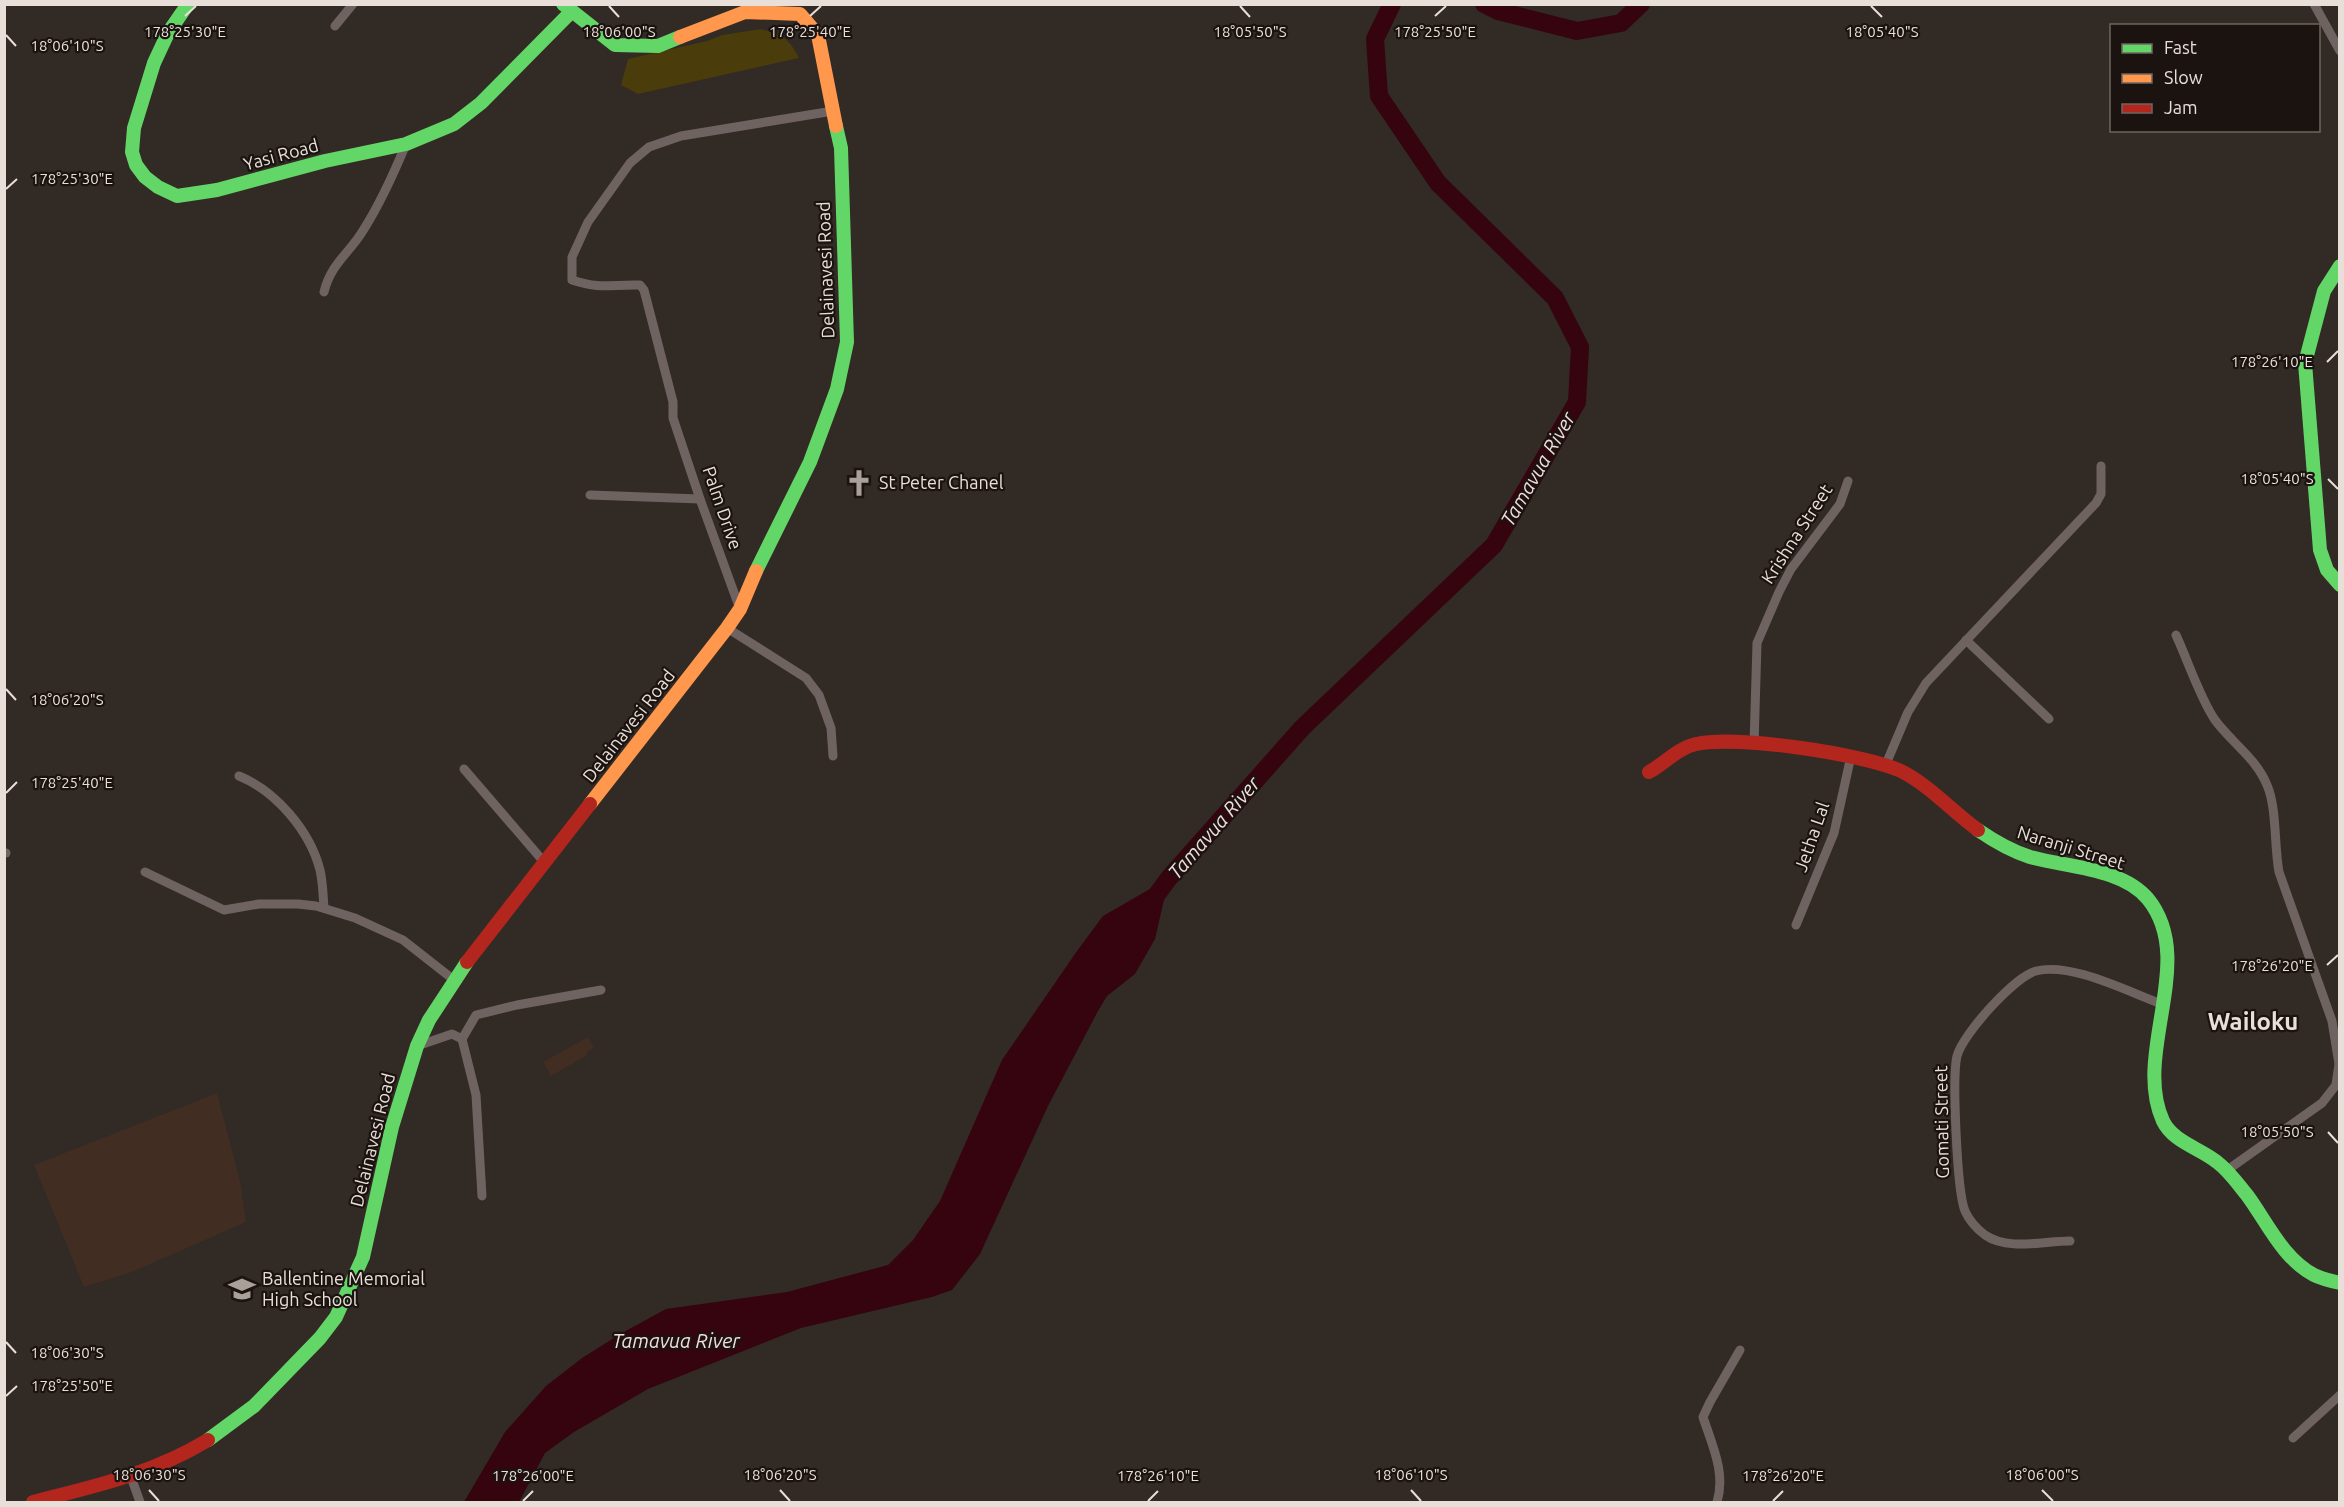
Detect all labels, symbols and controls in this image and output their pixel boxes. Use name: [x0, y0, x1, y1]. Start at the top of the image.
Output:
text: 178°25'30"E: [144, 23, 226, 40]
text: 18°06'00"S: [582, 23, 656, 40]
text: 178°25'40"E: [769, 23, 851, 40]
text: 18°05'50"S: [1213, 23, 1287, 40]
text: 178°25'50"E: [1394, 23, 1476, 40]
text: 18°05'40"S: [1845, 23, 1919, 40]
legend: [2110, 24, 2320, 132]
text: 18°06'10"S: [30, 37, 104, 54]
text: Fast: [2164, 37, 2197, 57]
text: Slow: [2164, 67, 2203, 87]
text: Jam: [2164, 97, 2198, 117]
street label: Yasi Road: [241, 134, 320, 174]
text: 178°25'30"E: [31, 170, 113, 187]
street label: Delainavesi Road: [813, 201, 837, 339]
text: 178°26'10"E: [2231, 353, 2313, 370]
water label: Tamavua River: [1496, 406, 1580, 530]
street label: Palm Drive: [699, 463, 747, 552]
church icon: St Peter Chanel: [844, 468, 874, 498]
text: 18°05'40"S: [2240, 470, 2314, 487]
place label: St Peter Chanel: [879, 472, 1004, 492]
street label: Krishna Street: [1757, 480, 1836, 587]
street label: Delainavesi Road: [578, 665, 678, 786]
text: 18°06'20"S: [30, 691, 104, 708]
water label: Tamavua River: [1163, 771, 1265, 883]
text: 178°25'40"E: [31, 774, 113, 791]
street label: Jetha Lal: [1790, 799, 1832, 874]
street label: Naranji Street: [2015, 821, 2128, 873]
text: 178°26'20"E: [2231, 957, 2313, 974]
district label: Wailoku: [2208, 1008, 2298, 1035]
street label: Gomati Street: [1930, 1065, 1952, 1179]
street label: Delainavesi Road: [346, 1071, 398, 1209]
text: 18°05'50"S: [2240, 1123, 2314, 1140]
place label: Ballentine Memorial High School: [262, 1268, 425, 1309]
school or university icon: Ballentine Memorial High School: [227, 1274, 257, 1304]
water label: Tamavua River: [612, 1329, 741, 1352]
text: 18°06'30"S: [30, 1344, 104, 1361]
text: 178°25'50"E: [31, 1377, 113, 1394]
text: 18°06'30"S: [112, 1466, 186, 1483]
text: 18°06'20"S: [743, 1466, 817, 1483]
text: 18°06'10"S: [1374, 1466, 1448, 1483]
text: 18°06'00"S: [2005, 1466, 2079, 1483]
text: 178°26'00"E: [492, 1467, 574, 1484]
text: 178°26'10"E: [1117, 1467, 1199, 1484]
text: 178°26'20"E: [1742, 1467, 1824, 1484]

